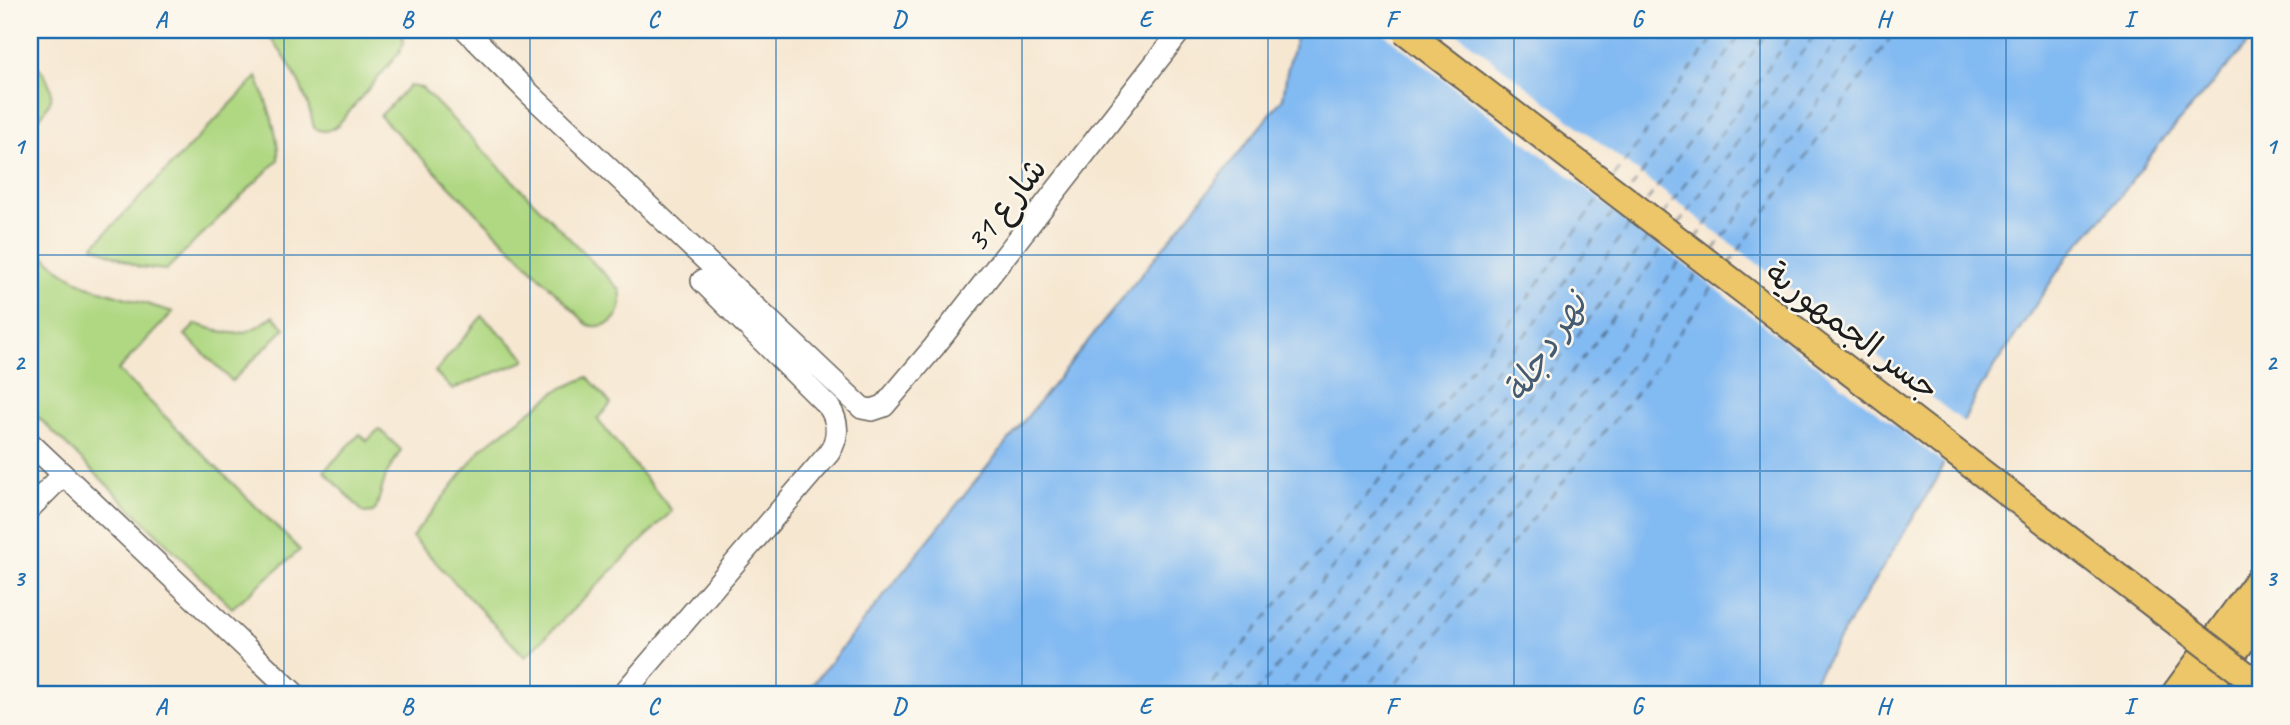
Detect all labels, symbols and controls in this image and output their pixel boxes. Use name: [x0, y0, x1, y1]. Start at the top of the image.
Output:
text: A: [155, 5, 169, 34]
text: B: [401, 5, 415, 34]
text: C: [648, 5, 662, 34]
text: D: [892, 5, 908, 34]
text: E: [1139, 5, 1155, 34]
text: F: [1386, 5, 1402, 34]
text: G: [1631, 5, 1646, 34]
text: H: [1876, 5, 1894, 34]
text: I: [2124, 5, 2139, 34]
text: 1: [14, 132, 27, 161]
text: 1: [2266, 132, 2279, 161]
street label: شارع 31: [956, 149, 1057, 262]
street label: جسر الجمهورية: [1757, 252, 1948, 410]
water label: نهر دجلة: [1493, 281, 1599, 411]
text: 2: [14, 348, 27, 377]
text: 2: [2266, 348, 2279, 377]
text: 3: [14, 564, 27, 593]
text: 3: [2266, 564, 2279, 593]
text: A: [155, 692, 169, 721]
text: B: [401, 692, 415, 721]
text: C: [648, 692, 662, 721]
text: D: [892, 692, 908, 721]
text: E: [1139, 692, 1155, 721]
text: F: [1386, 692, 1402, 721]
text: G: [1631, 692, 1646, 721]
text: H: [1876, 692, 1894, 721]
text: I: [2124, 692, 2139, 721]

